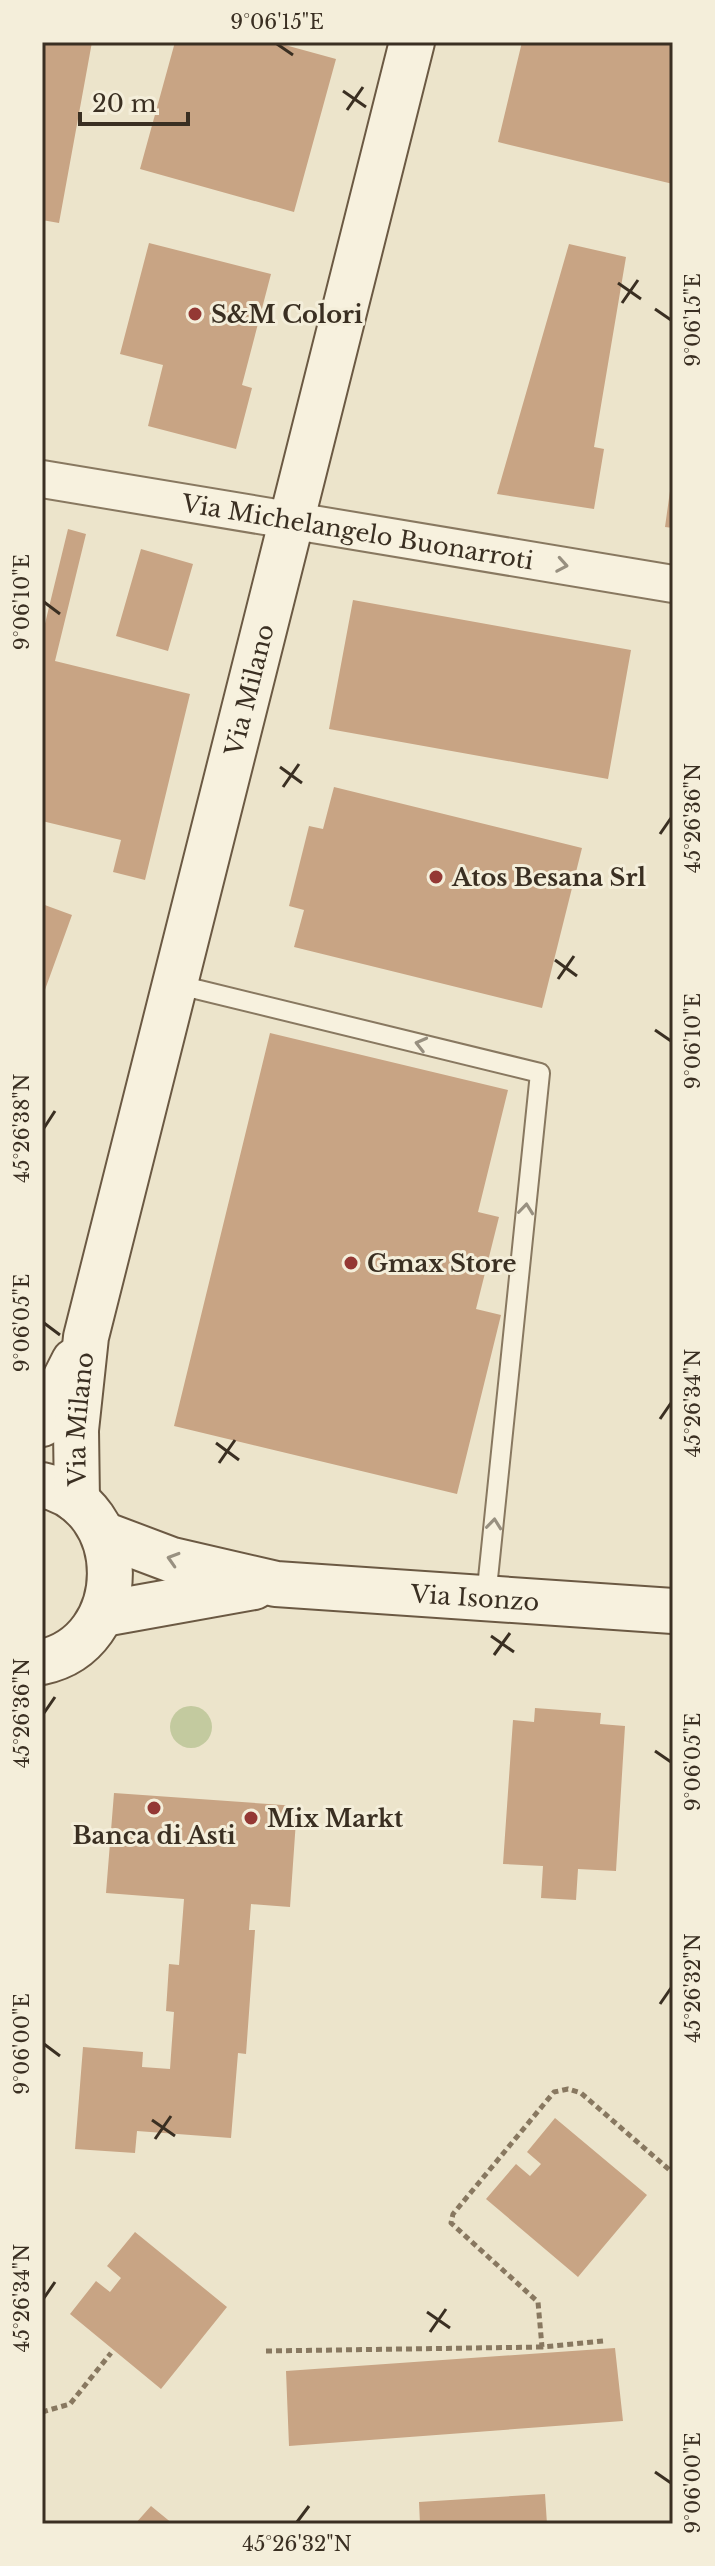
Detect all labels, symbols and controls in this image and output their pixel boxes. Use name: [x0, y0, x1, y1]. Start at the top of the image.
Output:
text: 9°06'15"E: [230, 10, 324, 34]
scale bar: [80, 76, 188, 126]
text: 20 m: [92, 89, 157, 118]
text: 9°06'15"E: [681, 273, 705, 367]
place label: S&M Colori: [211, 300, 363, 329]
marker: S&M Colori: [186, 305, 204, 323]
street label: Via Michelangelo Buonarroti: [179, 488, 536, 575]
text: 9°06'10"E: [10, 554, 34, 650]
one-way arrow: [555, 556, 568, 573]
street label: Via Milano: [218, 621, 279, 759]
text: 45°26'36"N: [681, 763, 705, 873]
place label: Atos Besana Srl: [451, 863, 646, 892]
marker: Atos Besana Srl: [427, 868, 445, 886]
text: 9°06'10"E: [681, 993, 705, 1089]
one-way arrow: [414, 1036, 428, 1053]
text: 45°26'38"N: [10, 1073, 34, 1183]
one-way arrow: [518, 1202, 535, 1215]
place label: Gmax Store: [367, 1249, 517, 1278]
marker: Gmax Store: [342, 1254, 360, 1272]
text: 9°06'05"E: [10, 1274, 34, 1372]
text: 45°26'34"N: [681, 1349, 705, 1457]
street label: Via Milano: [61, 1351, 99, 1487]
one-way arrow: [485, 1517, 502, 1530]
one-way arrow: [167, 1552, 181, 1568]
street label: Via Isonzo: [409, 1579, 540, 1616]
text: 45°26'36"N: [10, 1658, 34, 1768]
text: 9°06'05"E: [681, 1713, 705, 1811]
marker: Banca di Asti: [145, 1799, 163, 1817]
place label: Mix Markt: [267, 1804, 404, 1833]
marker: Mix Markt: [242, 1809, 260, 1827]
place label: Banca di Asti: [72, 1821, 236, 1850]
text: 45°26'32"N: [681, 1933, 705, 2043]
text: 9°06'00"E: [10, 1993, 34, 2095]
text: 45°26'34"N: [10, 2244, 34, 2352]
text: 9°06'00"E: [681, 2432, 705, 2534]
text: 45°26'32"N: [242, 2532, 352, 2556]

